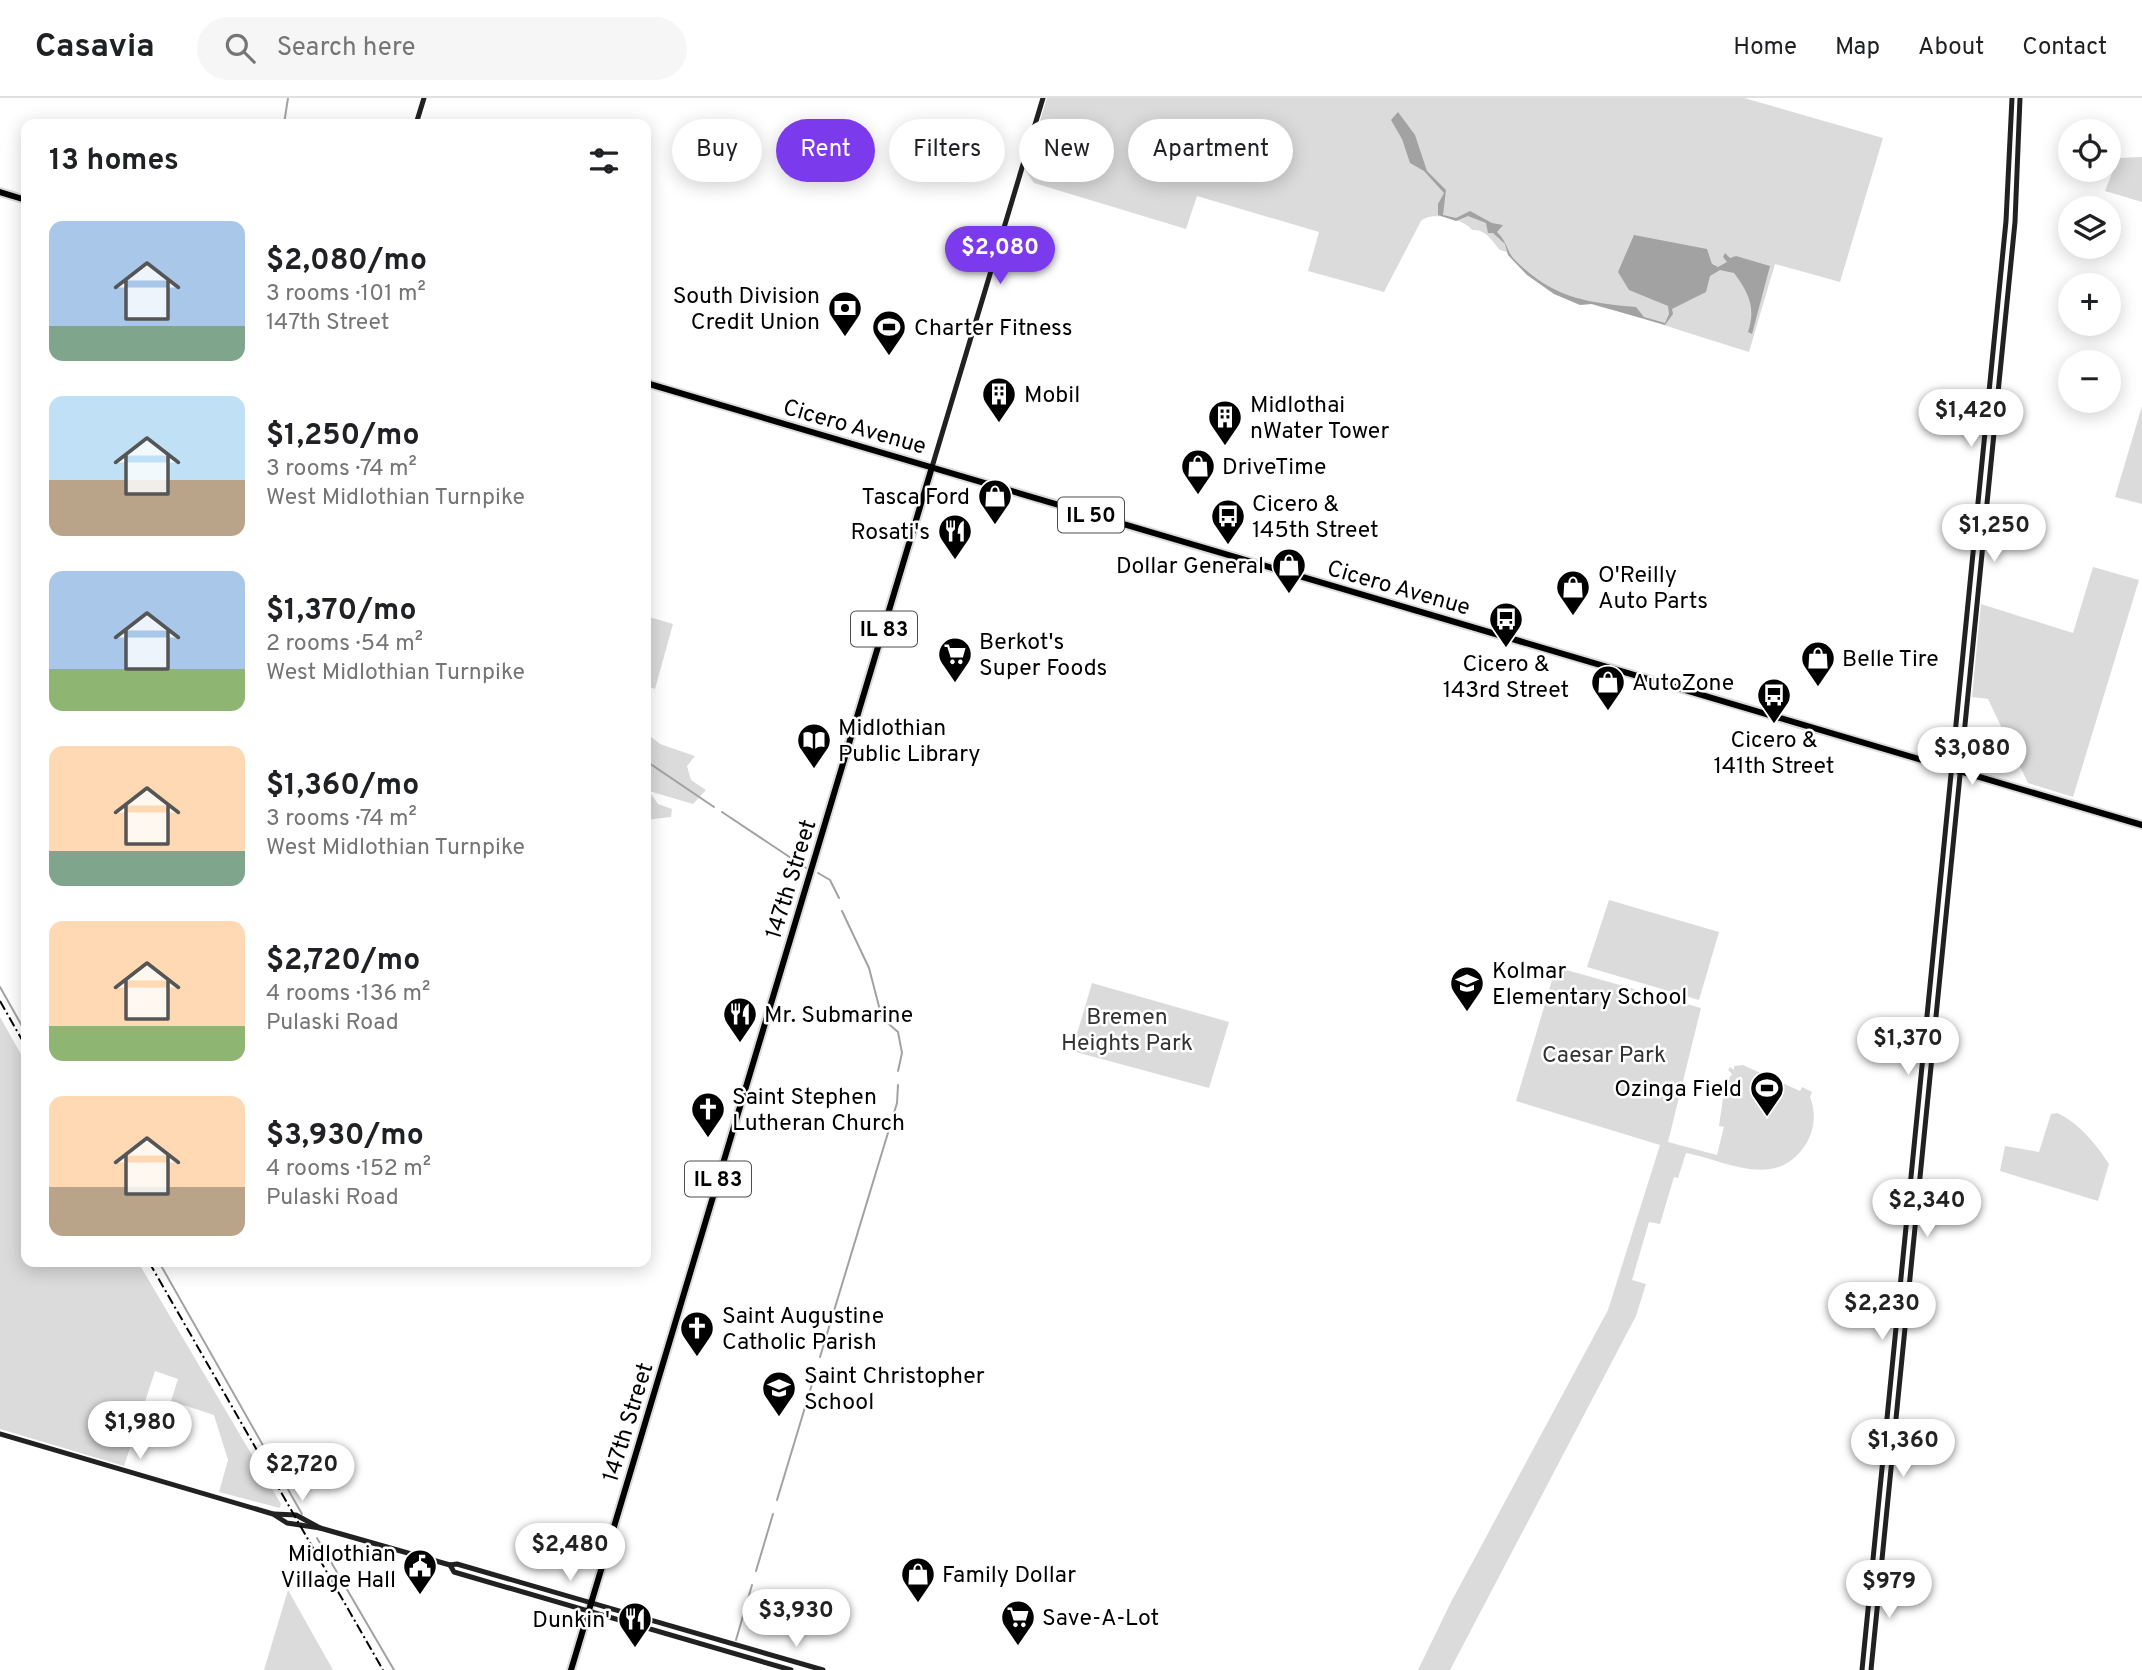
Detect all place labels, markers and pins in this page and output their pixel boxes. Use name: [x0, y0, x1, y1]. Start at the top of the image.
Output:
pin: $2,080: [943, 226, 1057, 286]
place label: South Division Credit Union: [673, 283, 820, 338]
bank icon: South Division Credit Union: [826, 289, 864, 338]
sports icon: Charter Fitness: [870, 308, 908, 357]
place label: Charter Fitness: [914, 315, 1073, 344]
building icon: Mobil: [980, 375, 1018, 424]
place label: Mobil: [1024, 382, 1080, 411]
pin: $1,420: [1914, 390, 2028, 449]
place label: Midlothai nWater Tower: [1250, 392, 1389, 447]
building icon: Midlothai nWater Tower: [1206, 398, 1244, 447]
shop icon: DriveTime: [1179, 447, 1217, 496]
place label: DriveTime: [1222, 454, 1326, 483]
shop icon: Tasca Ford: [976, 477, 1014, 526]
place label: Tasca Ford: [862, 484, 970, 513]
place label: Cicero & 145th Street: [1252, 491, 1379, 546]
bus stop icon: Cicero & 145th Street: [1209, 497, 1247, 546]
pin: $1,250: [1937, 504, 2051, 564]
restaurant icon: Rosati's: [936, 512, 974, 561]
place label: Rosati's: [851, 519, 930, 548]
shop icon: Dollar General: [1270, 546, 1308, 595]
place label: Dollar General: [1116, 553, 1264, 582]
place label: O'Reilly Auto Parts: [1598, 562, 1708, 617]
shop icon: O'Reilly Auto Parts: [1554, 568, 1592, 617]
bus stop icon: Cicero & 143rd Street: [1487, 600, 1525, 649]
place label: Berkot's Super Foods: [979, 629, 1107, 684]
supermarket icon: Berkot's Super Foods: [936, 635, 974, 684]
shop icon: Belle Tire: [1799, 639, 1837, 688]
place label: Belle Tire: [1842, 646, 1939, 675]
place label: Cicero & 143rd Street: [1443, 651, 1569, 706]
shop icon: AutoZone: [1589, 663, 1627, 712]
place label: AutoZone: [1632, 670, 1734, 699]
bus stop icon: Cicero & 141th Street: [1755, 676, 1793, 725]
place label: Midlothian Public Library: [838, 715, 981, 770]
library icon: Midlothian Public Library: [795, 721, 833, 770]
place label: Cicero & 141th Street: [1714, 727, 1834, 782]
pin: $3,080: [1915, 728, 2029, 787]
place label: Kolmar Elementary School: [1492, 958, 1687, 1013]
school or university icon: Kolmar Elementary School: [1448, 964, 1486, 1013]
restaurant icon: Mr. Submarine: [721, 995, 759, 1044]
place label: Mr. Submarine: [764, 1002, 913, 1031]
pin: $1,370: [1851, 1018, 1965, 1077]
sports icon: Ozinga Field: [1748, 1069, 1786, 1118]
place label: Ozinga Field: [1614, 1076, 1742, 1105]
place label: Saint Stephen Lutheran Church: [732, 1084, 905, 1139]
church icon: Saint Stephen Lutheran Church: [689, 1090, 727, 1139]
pin: $2,340: [1870, 1180, 1984, 1239]
pin: $2,230: [1825, 1282, 1939, 1342]
place label: Saint Augustine Catholic Parish: [722, 1303, 884, 1358]
church icon: Saint Augustine Catholic Parish: [678, 1309, 716, 1358]
place label: Saint Christopher School: [804, 1363, 985, 1418]
school or university icon: Saint Christopher School: [760, 1369, 798, 1418]
pin: $1,980: [83, 1402, 197, 1461]
pin: $1,360: [1846, 1420, 1960, 1479]
pin: $2,720: [245, 1444, 359, 1503]
pin: $2,480: [513, 1524, 627, 1583]
place label: Midlothian Village Hall: [280, 1541, 396, 1596]
public building icon: Midlothian Village Hall: [401, 1547, 439, 1596]
shop icon: Family Dollar: [899, 1555, 937, 1604]
pin: $979: [1848, 1560, 1930, 1620]
place label: Family Dollar: [942, 1562, 1076, 1591]
pin: $3,930: [739, 1590, 853, 1649]
supermarket icon: Save-A-Lot: [999, 1598, 1037, 1647]
restaurant icon: Dunkin': [616, 1600, 654, 1649]
place label: Save-A-Lot: [1042, 1605, 1159, 1634]
place label: Dunkin': [532, 1607, 610, 1636]

